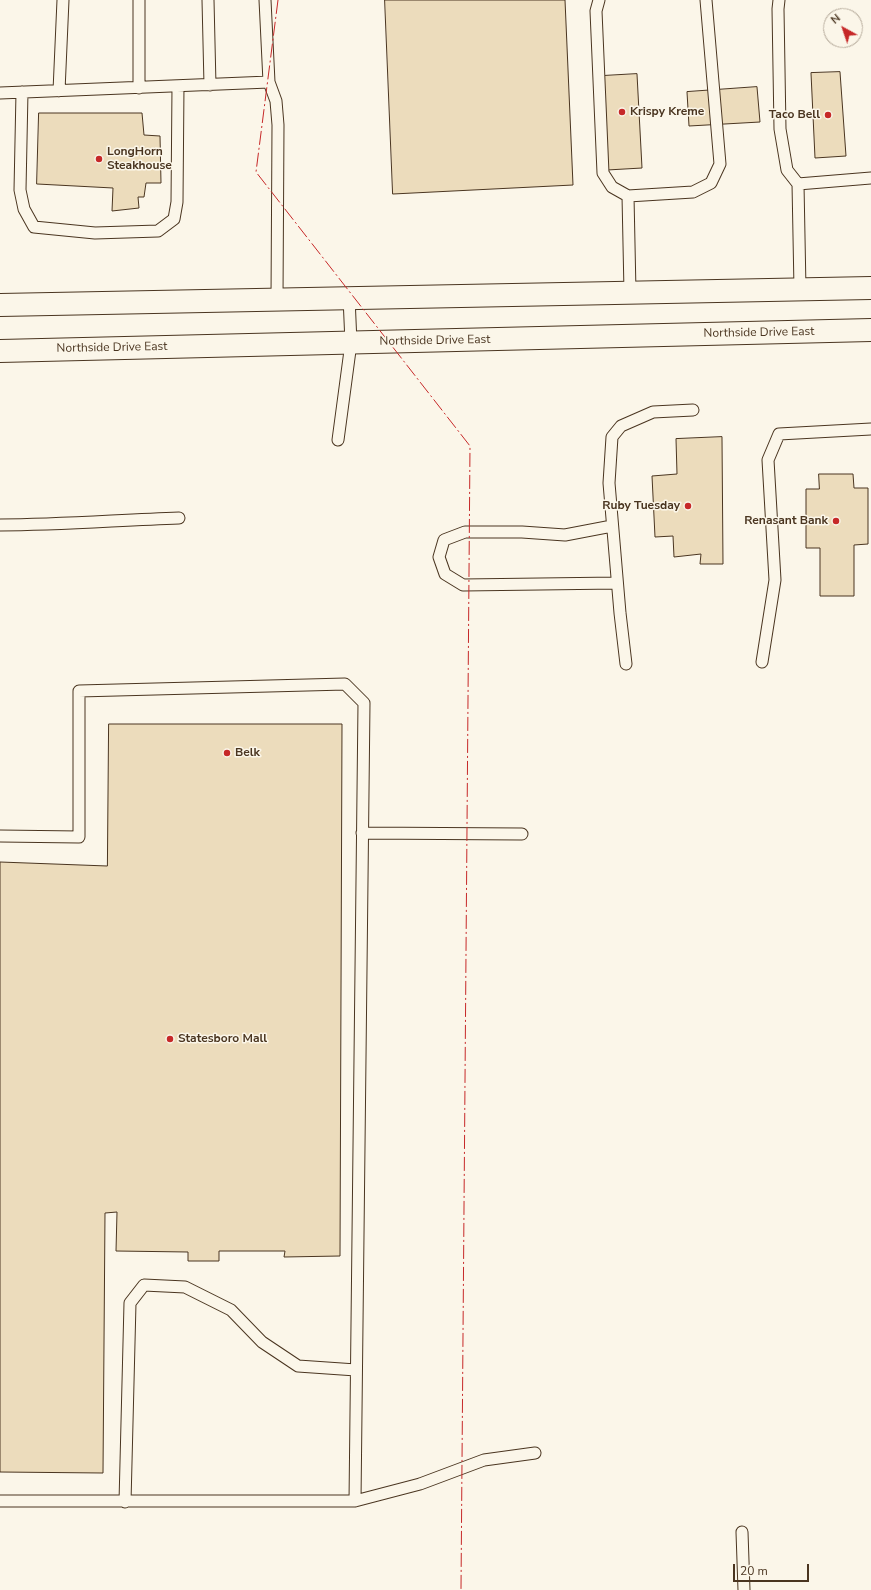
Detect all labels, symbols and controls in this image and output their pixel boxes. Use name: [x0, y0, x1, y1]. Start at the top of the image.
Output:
north arrow: [823, 8, 863, 48]
text: N: [828, 11, 844, 28]
place label: Krispy Kreme: [630, 105, 704, 119]
marker: Krispy Kreme: [617, 107, 627, 117]
place label: Taco Bell: [769, 108, 820, 122]
marker: Taco Bell: [823, 110, 833, 120]
place label: LongHorn Steakhouse: [107, 145, 172, 173]
marker: LongHorn Steakhouse: [94, 154, 104, 164]
street label: Northside Drive East: [703, 325, 815, 341]
street label: Northside Drive East: [379, 333, 491, 349]
street label: Northside Drive East: [56, 340, 168, 356]
place label: Ruby Tuesday: [602, 499, 680, 513]
marker: Ruby Tuesday: [683, 501, 693, 511]
place label: Renasant Bank: [744, 514, 828, 528]
marker: Renasant Bank: [831, 516, 841, 526]
place label: Belk: [235, 746, 260, 760]
marker: Belk: [222, 748, 232, 758]
place label: Statesboro Mall: [178, 1032, 267, 1046]
marker: Statesboro Mall: [165, 1034, 175, 1044]
scale bar: [735, 1556, 811, 1582]
text: 20 m: [740, 1563, 768, 1579]

